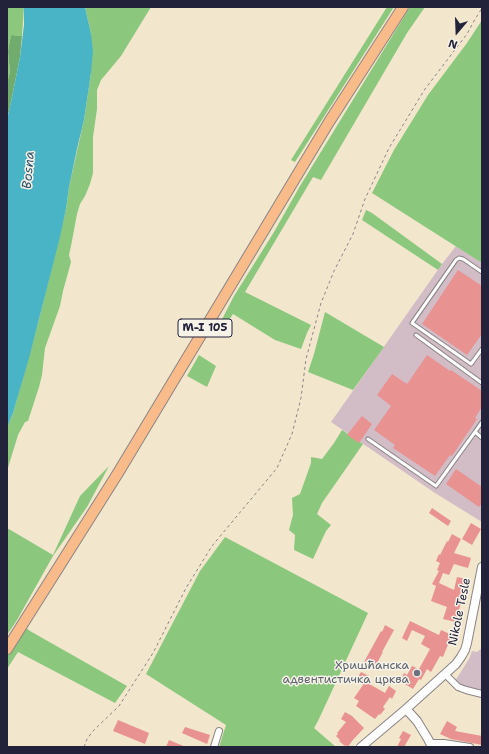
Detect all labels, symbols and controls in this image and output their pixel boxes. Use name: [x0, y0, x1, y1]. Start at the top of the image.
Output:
north arrow: [437, 12, 477, 52]
text: N: [446, 35, 459, 52]
water label: Bosna: [20, 150, 38, 190]
road number: M-I 105: [178, 319, 232, 337]
street label: Nikole Tesle: [446, 577, 474, 647]
place label: Хришћанска адвентистичка црква: [282, 659, 409, 687]
marker: Хришћанска адвентистичка црква: [412, 668, 422, 678]

